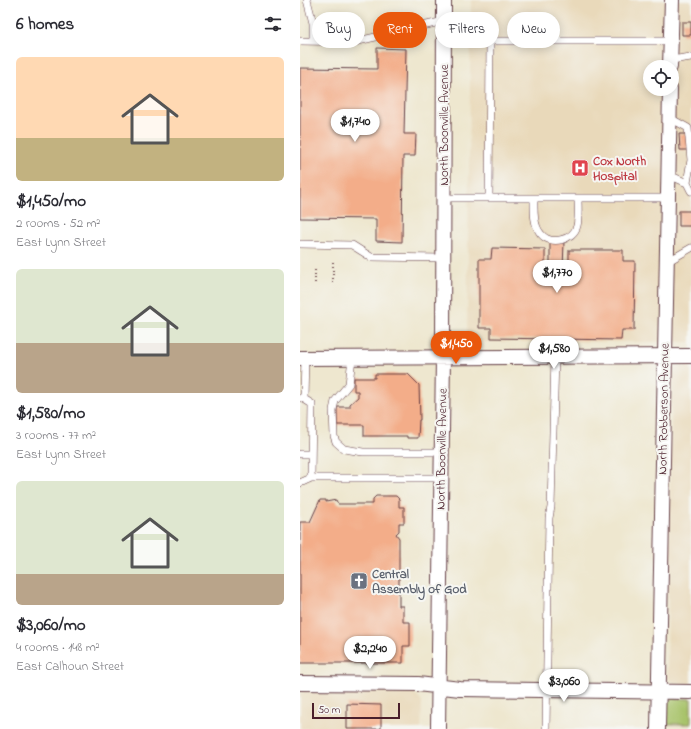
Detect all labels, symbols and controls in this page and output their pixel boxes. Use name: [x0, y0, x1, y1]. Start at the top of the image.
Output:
text: 6 homes: [16, 12, 74, 37]
chip: Buy: [312, 12, 365, 48]
chip: Rent: [373, 12, 427, 48]
chip: Filters: [435, 12, 499, 48]
chip: New: [507, 12, 560, 48]
icon: filters: [262, 13, 284, 35]
map controls: [643, 60, 679, 96]
button: locate: [643, 60, 679, 96]
street label: North Boonville Avenue: [435, 64, 454, 186]
icon: home: [114, 83, 186, 155]
pin: $1,740: [322, 109, 388, 143]
text: $1,740: [340, 112, 370, 131]
place label: Cox North Hospital: [593, 152, 646, 186]
hospital icon: Cox North Hospital: [570, 158, 590, 178]
text: $1,450/mo: [16, 189, 86, 214]
text: 2 rooms · 52 m²: [16, 214, 100, 233]
text: East Lynn Street: [16, 233, 106, 252]
pin: $1,770: [524, 260, 590, 294]
text: $1,770: [542, 263, 572, 282]
icon: home: [114, 295, 186, 367]
pin: $1,450: [423, 331, 489, 365]
text: $1,450: [440, 334, 472, 353]
pin: $1,580: [521, 336, 587, 370]
text: $1,580: [538, 339, 570, 358]
street label: North Robberson Avenue: [653, 343, 675, 475]
street label: North Boonville Avenue: [431, 388, 453, 510]
text: $1,580/mo: [16, 401, 85, 426]
text: 3 rooms · 77 m²: [16, 426, 96, 445]
text: East Lynn Street: [16, 445, 106, 464]
icon: home: [114, 507, 186, 579]
place label: Central Assembly of God: [372, 565, 467, 601]
church icon: Central Assembly of God: [349, 571, 369, 591]
text: $3,060/mo: [16, 613, 86, 638]
pin: $2,240: [337, 636, 403, 670]
text: 4 rooms · 148 m²: [16, 638, 100, 657]
text: $2,240: [353, 639, 387, 658]
text: East Calhoun Street: [16, 657, 124, 676]
pin: $3,060: [531, 669, 597, 703]
text: $3,060: [548, 672, 580, 691]
scale bar: [312, 701, 400, 720]
text: 50 m: [318, 702, 340, 718]

